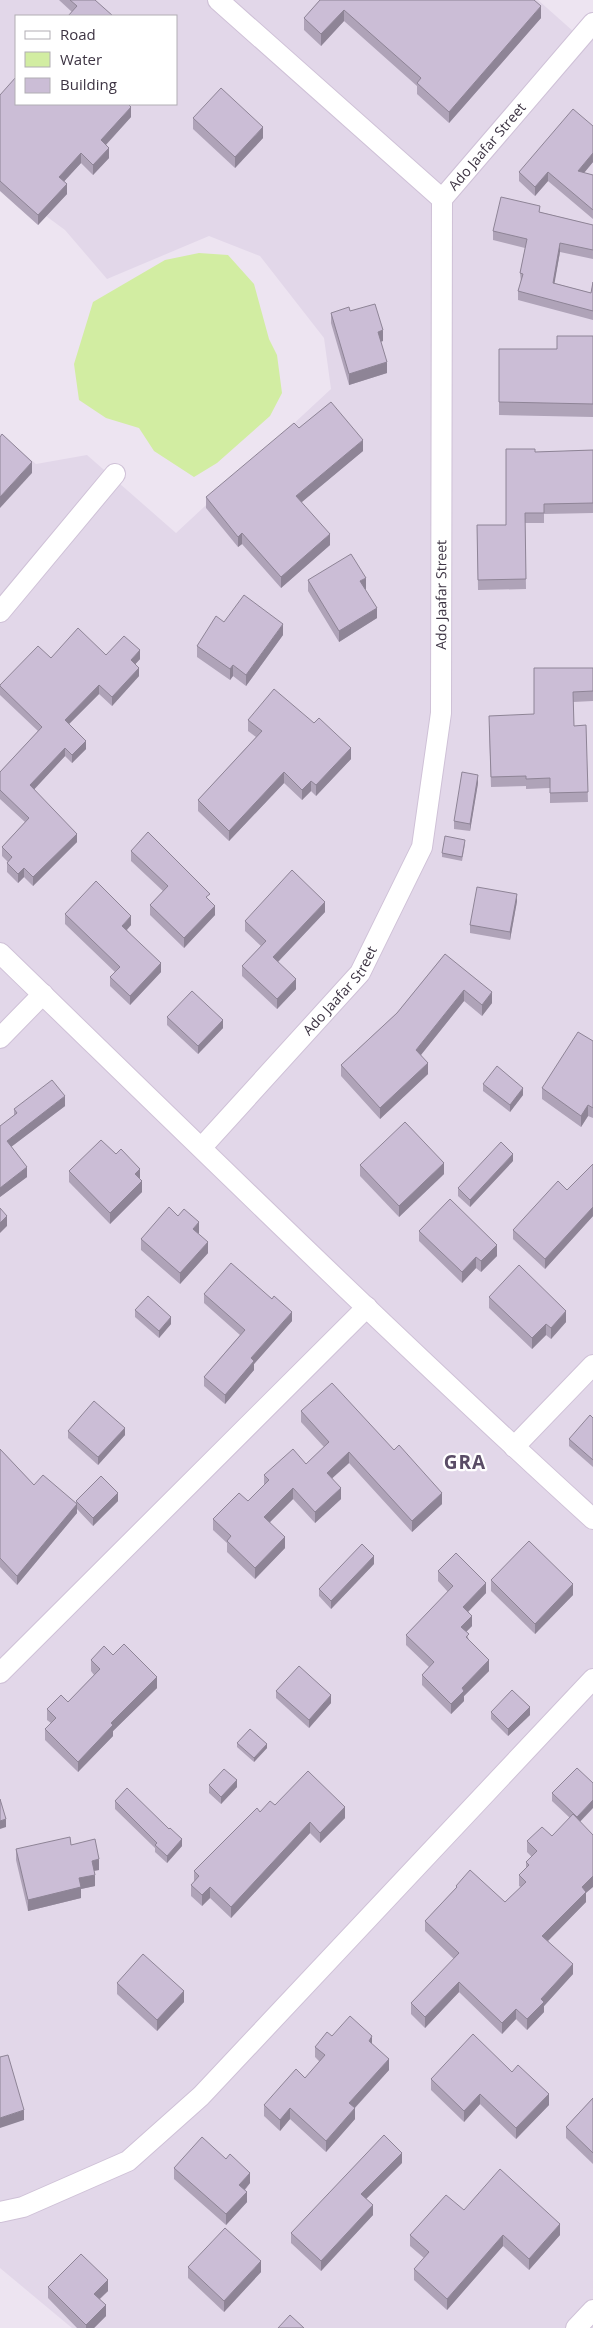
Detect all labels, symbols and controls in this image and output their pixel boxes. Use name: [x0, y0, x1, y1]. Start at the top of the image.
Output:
legend: [15, 15, 178, 105]
text: Road: [60, 24, 96, 44]
text: Water: [60, 49, 102, 69]
text: Building: [60, 74, 117, 94]
street label: Ado Jaafar Street: [444, 98, 530, 194]
street label: Ado Jaafar Street: [431, 540, 450, 650]
street label: Ado Jaafar Street: [298, 943, 381, 1039]
district label: GRA: [444, 1449, 486, 1475]

